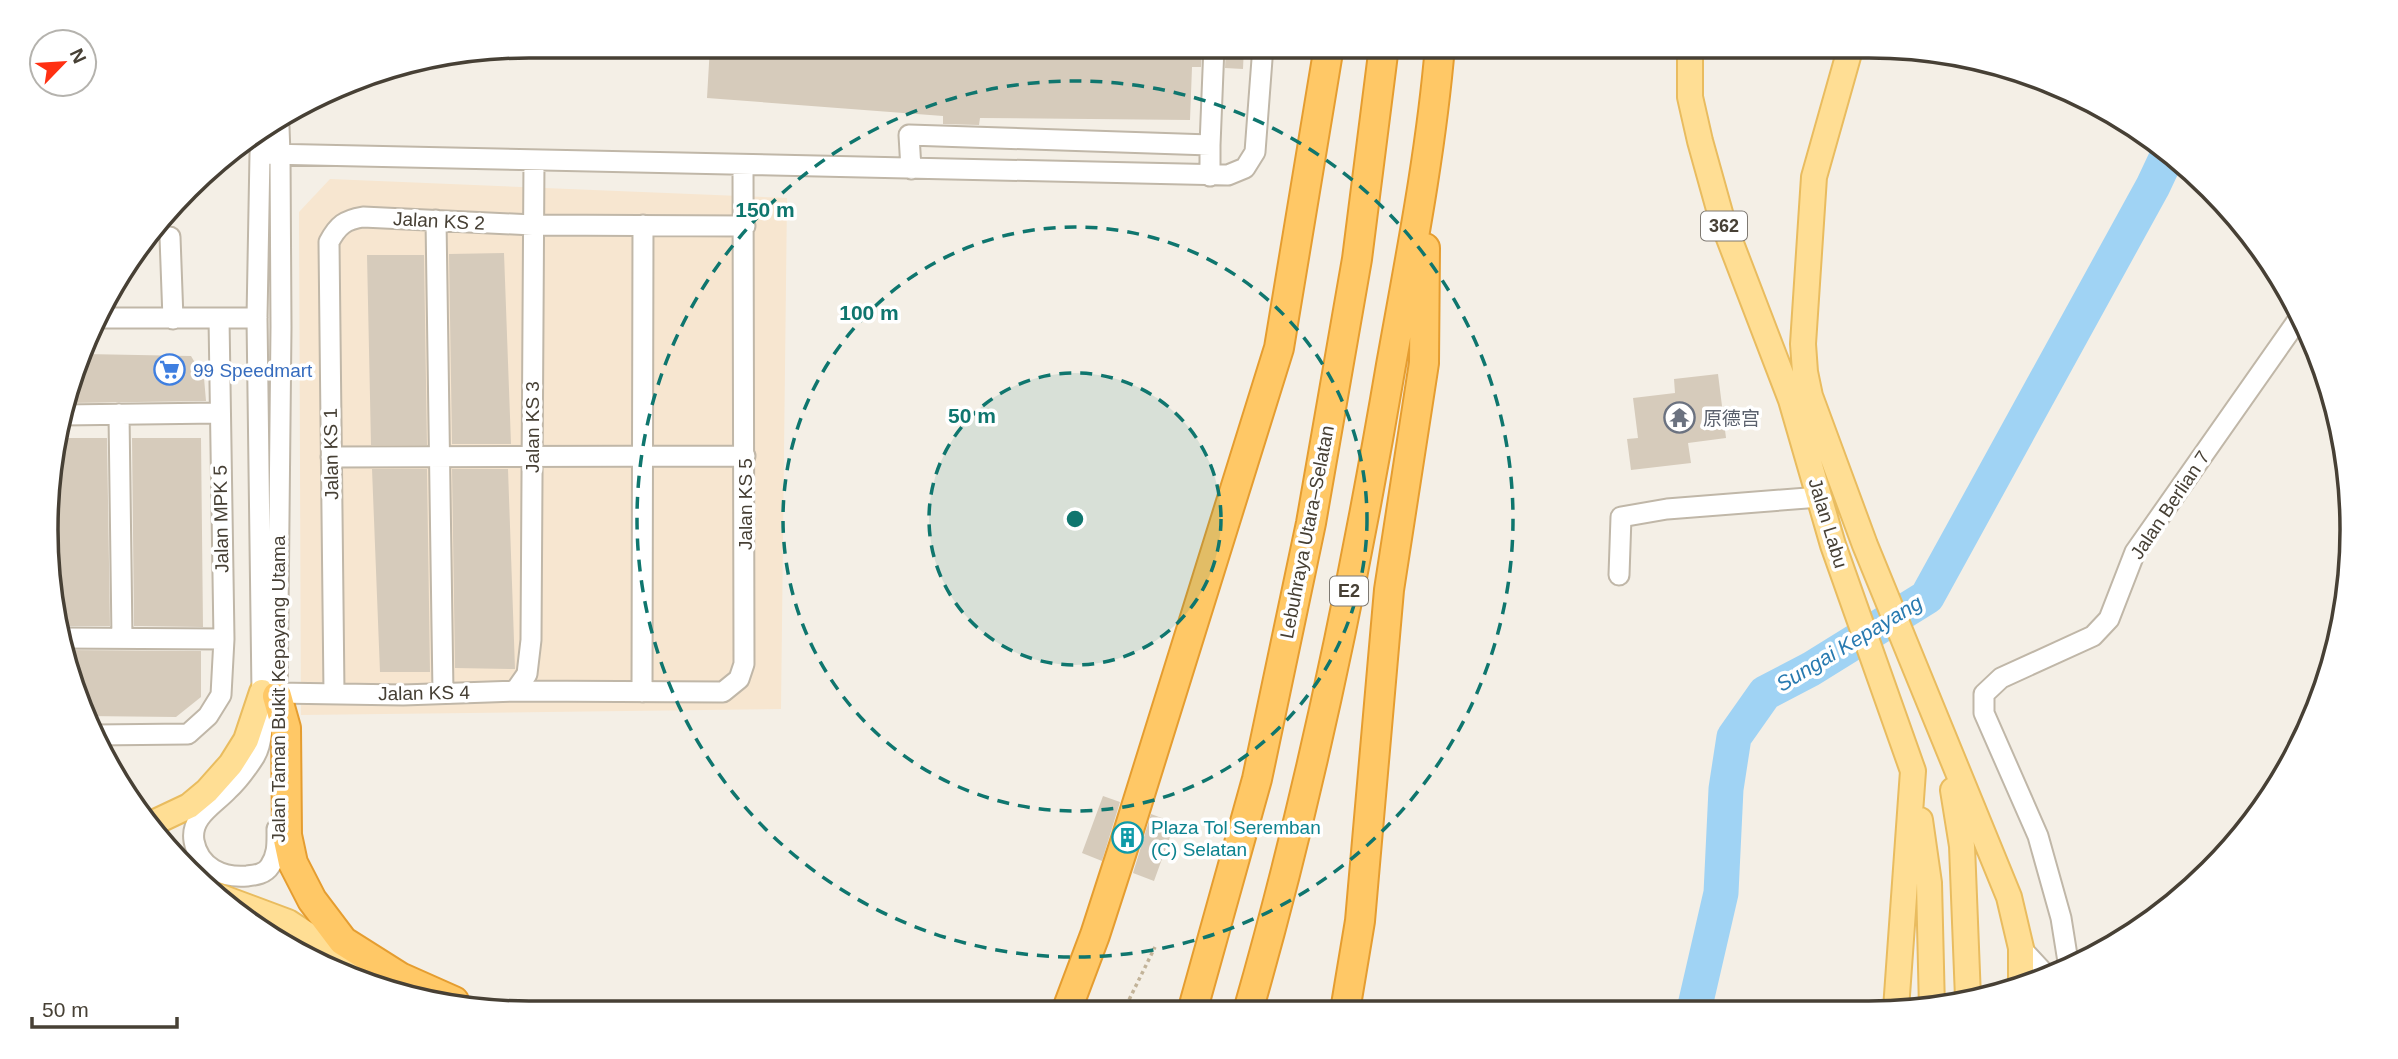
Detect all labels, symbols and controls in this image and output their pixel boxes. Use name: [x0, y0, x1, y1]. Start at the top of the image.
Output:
north arrow: [28, 28, 98, 98]
text: N: [66, 45, 90, 67]
text: 150 m: [735, 198, 795, 221]
street label: Jalan KS 2: [393, 208, 485, 234]
road number: 362: [1701, 211, 1747, 240]
text: 100 m: [839, 301, 899, 324]
supermarket icon: 99 Speedmart: [153, 353, 187, 387]
place label: 99 Speedmart: [193, 360, 313, 381]
street label: Jalan KS 3: [522, 381, 543, 473]
temple icon: 原德宫: [1663, 401, 1697, 435]
text: 50 m: [948, 404, 996, 427]
street label: Jalan KS 1: [320, 408, 342, 500]
place label: 原德宫: [1703, 408, 1760, 429]
street label: Lebuhraya Utara–Selatan: [1276, 424, 1338, 640]
street label: Jalan Berlian 7: [2126, 447, 2214, 563]
street label: Jalan KS 5: [735, 458, 756, 550]
street label: Jalan MPK 5: [210, 465, 232, 573]
street label: Jalan Labu: [1804, 475, 1852, 571]
centre of rings: [1063, 507, 1087, 531]
street label: Jalan Taman Bukit Kepayang Utama: [268, 535, 289, 843]
road number: E2: [1330, 576, 1368, 606]
water label: Sungai Kepayang: [1772, 590, 1926, 696]
street label: Jalan KS 4: [378, 682, 471, 704]
place label: Plaza Tol Seremban (C) Selatan: [1151, 817, 1321, 860]
building icon: Plaza Tol Seremban (C) Selatan: [1111, 821, 1145, 855]
scale bar: [32, 986, 177, 1030]
text: 50 m: [42, 998, 89, 1021]

